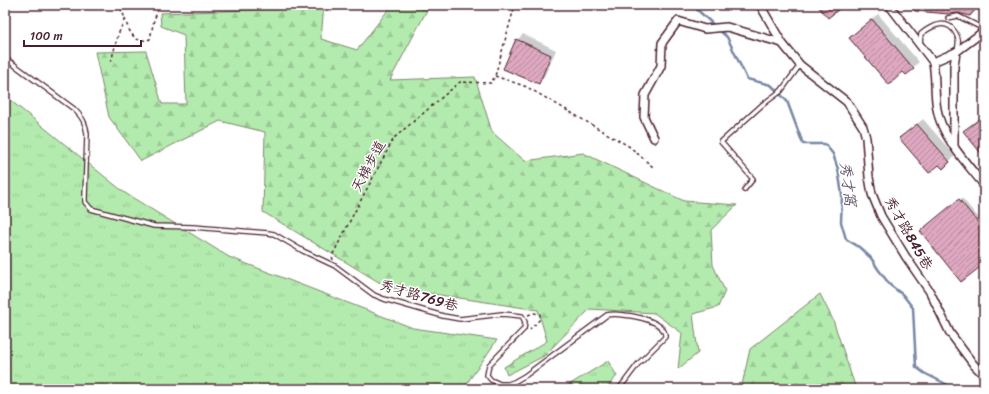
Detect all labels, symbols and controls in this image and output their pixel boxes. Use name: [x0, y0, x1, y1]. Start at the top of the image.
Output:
scale bar: [24, 22, 141, 48]
text: 100 m: [30, 25, 63, 47]
street label: 天梯步道: [344, 136, 393, 197]
water label: 秀才窩: [832, 160, 864, 210]
street label: 秀才路845巷: [877, 192, 940, 276]
street label: 秀才路769巷: [377, 272, 462, 319]

